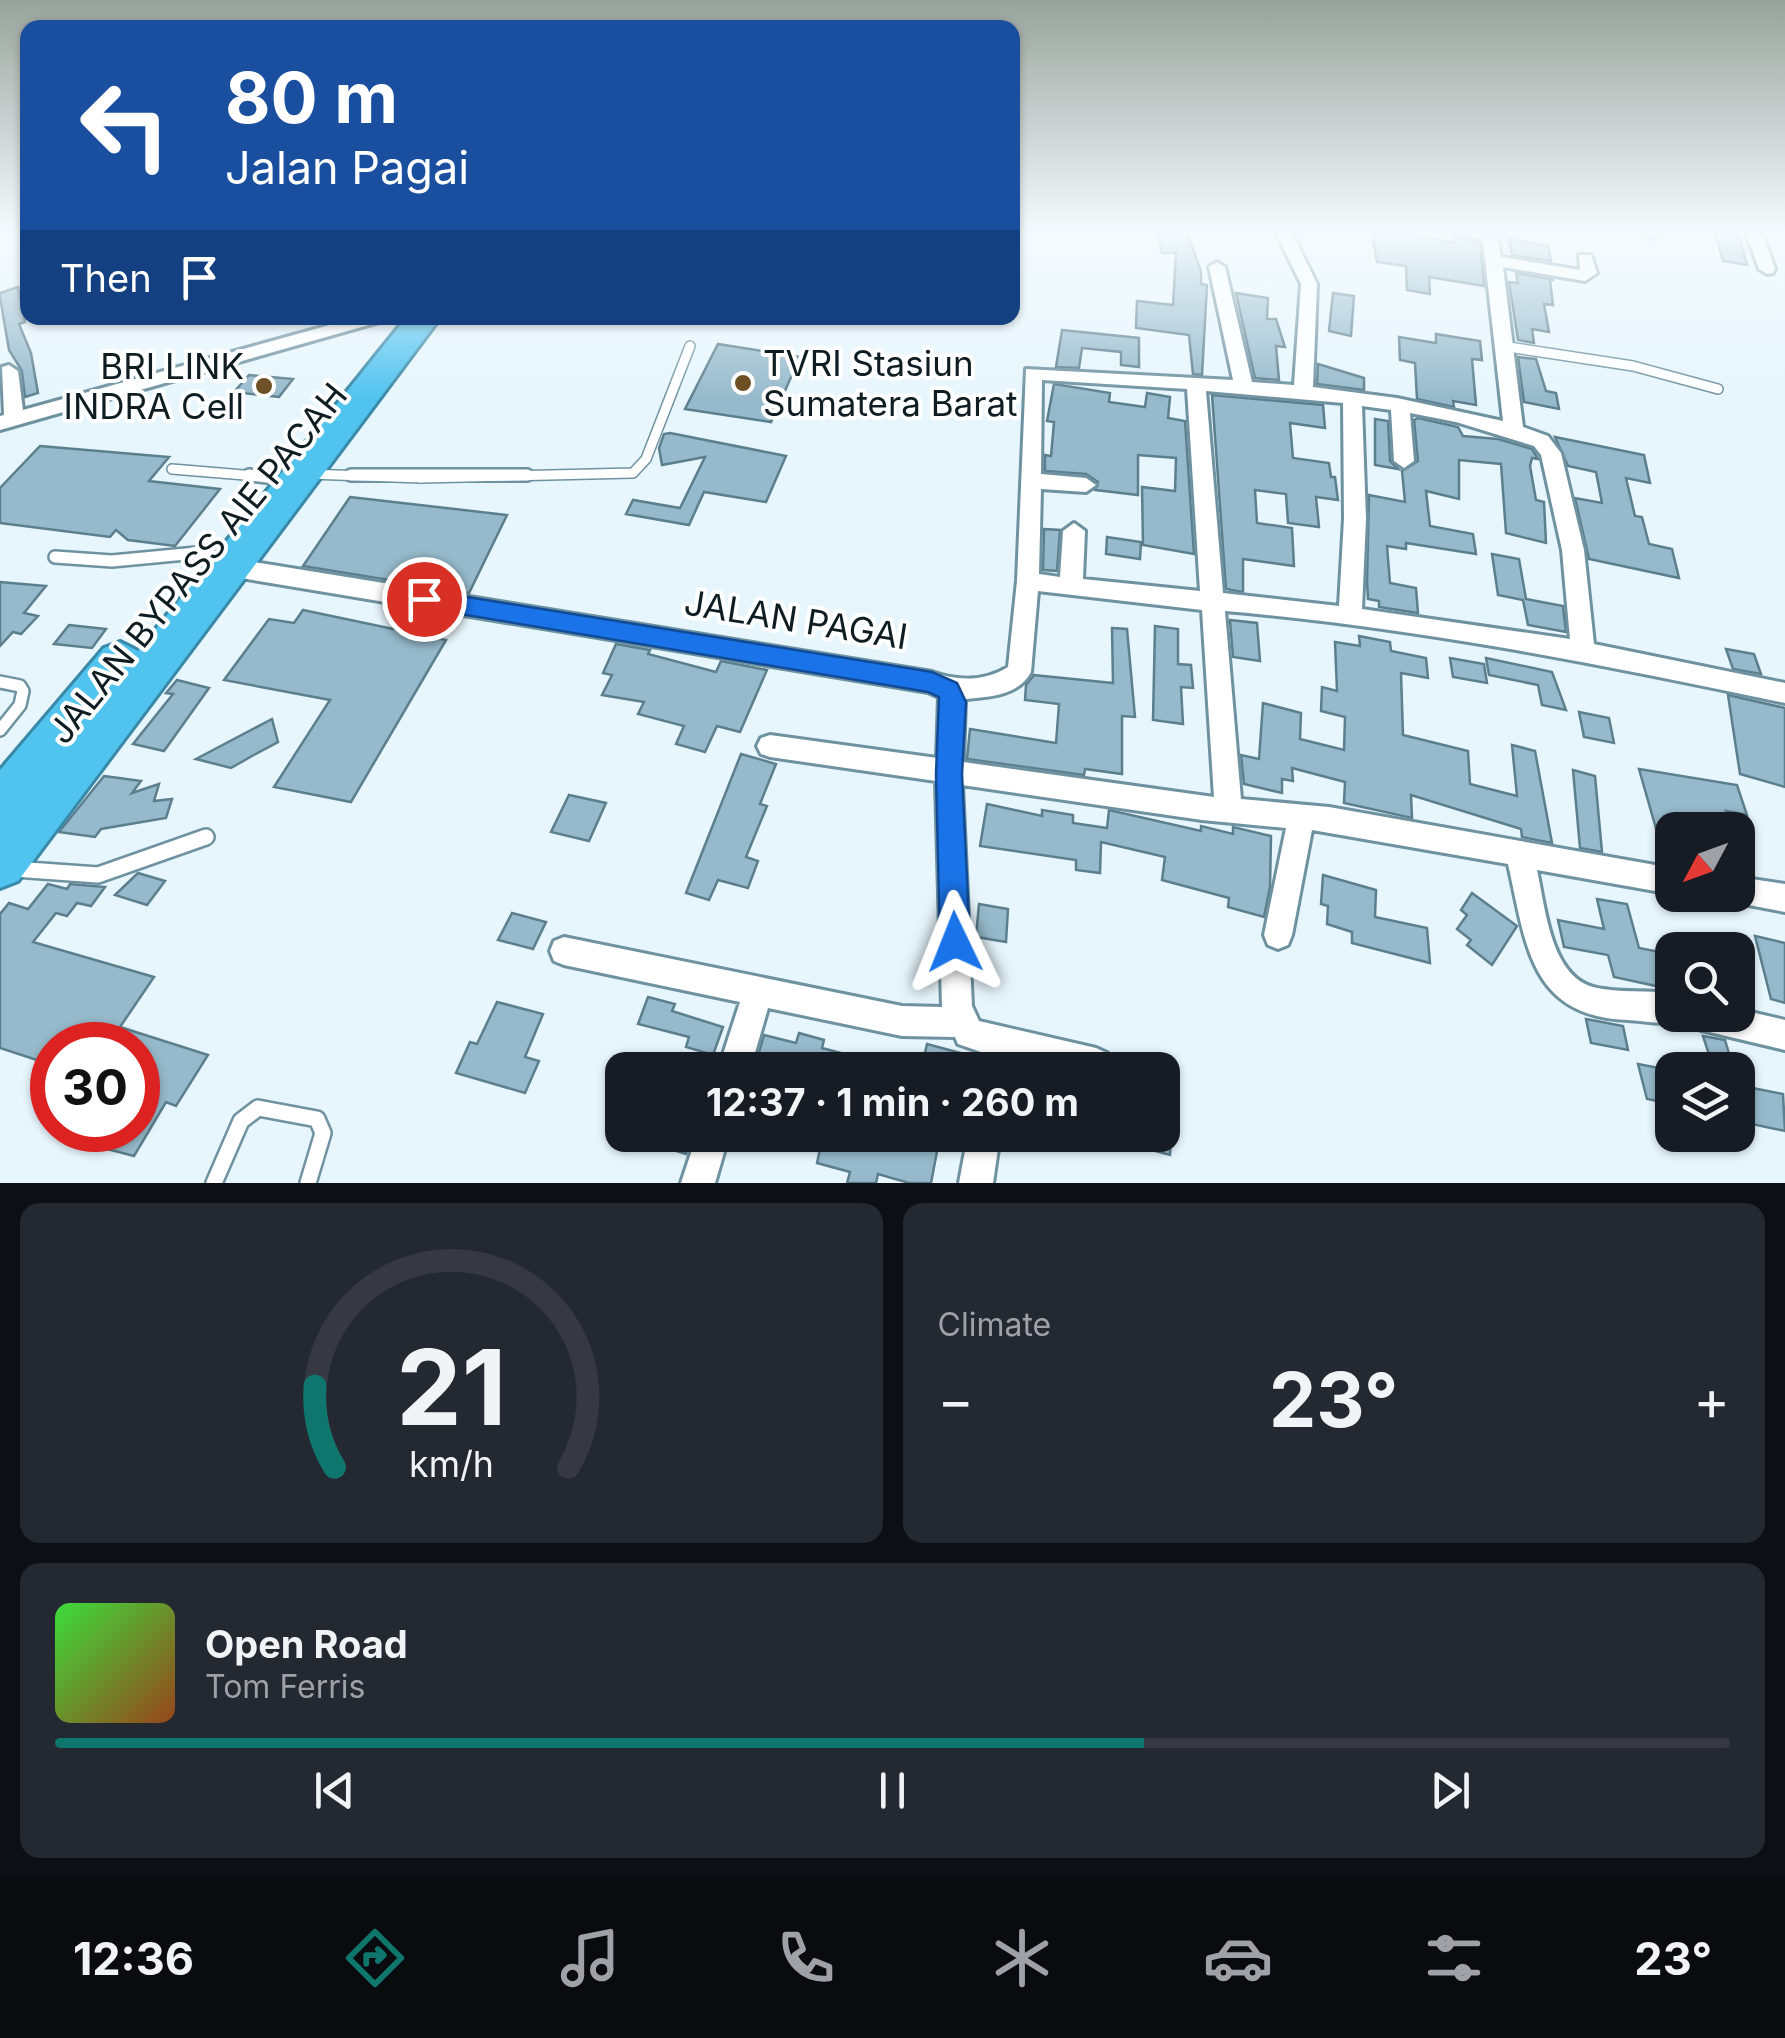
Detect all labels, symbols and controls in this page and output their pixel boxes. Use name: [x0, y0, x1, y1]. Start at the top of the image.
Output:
text: 80 m: [225, 55, 398, 140]
icon: left: [60, 60, 190, 190]
text: Jalan Pagai: [225, 140, 469, 195]
icon: arrive: [172, 250, 227, 305]
text: Then: [60, 255, 152, 301]
place label: TVRI Stasiun Sumatera Barat: [763, 342, 1018, 424]
place label: BRI LINK INDRA Cell: [64, 345, 244, 427]
marker: TVRI Stasiun Sumatera Barat: [732, 372, 754, 394]
street label: JALAN BYPASS AIE PACAH: [39, 374, 355, 752]
marker: BRI LINK INDRA Cell: [253, 375, 275, 397]
pin: [382, 557, 467, 642]
icon: arrive: [397, 572, 452, 627]
street label: JALAN PAGAI: [681, 581, 911, 657]
north arrow: [1655, 812, 1755, 912]
map controls: [1655, 812, 1755, 1152]
position arrow: [903, 890, 1007, 994]
button: search: [1655, 932, 1755, 1032]
speed limit sign: 30: [30, 1022, 160, 1152]
button: layers: [1655, 1052, 1755, 1152]
text: 12:37 · 1 min · 260 m: [706, 1079, 1079, 1125]
text: Climate: [938, 1305, 1051, 1344]
text: 21: [396, 1324, 506, 1450]
text: 23°: [1269, 1354, 1399, 1445]
text: −: [938, 1367, 974, 1433]
text: +: [1694, 1367, 1730, 1433]
text: km/h: [409, 1442, 494, 1486]
text: Open Road: [205, 1621, 408, 1667]
text: Tom Ferris: [205, 1667, 365, 1706]
icon: previous: [307, 1763, 362, 1818]
icon: pause: [865, 1763, 920, 1818]
icon: next: [1423, 1763, 1478, 1818]
icon: directions: [340, 1923, 410, 1993]
icon: music: [555, 1923, 625, 1993]
icon: phone: [771, 1923, 841, 1993]
icon: climate: [987, 1923, 1057, 1993]
icon: car: [1203, 1923, 1273, 1993]
icon: filters: [1419, 1923, 1489, 1993]
text: 12:36: [73, 1931, 194, 1986]
text: 23°: [1634, 1931, 1712, 1986]

